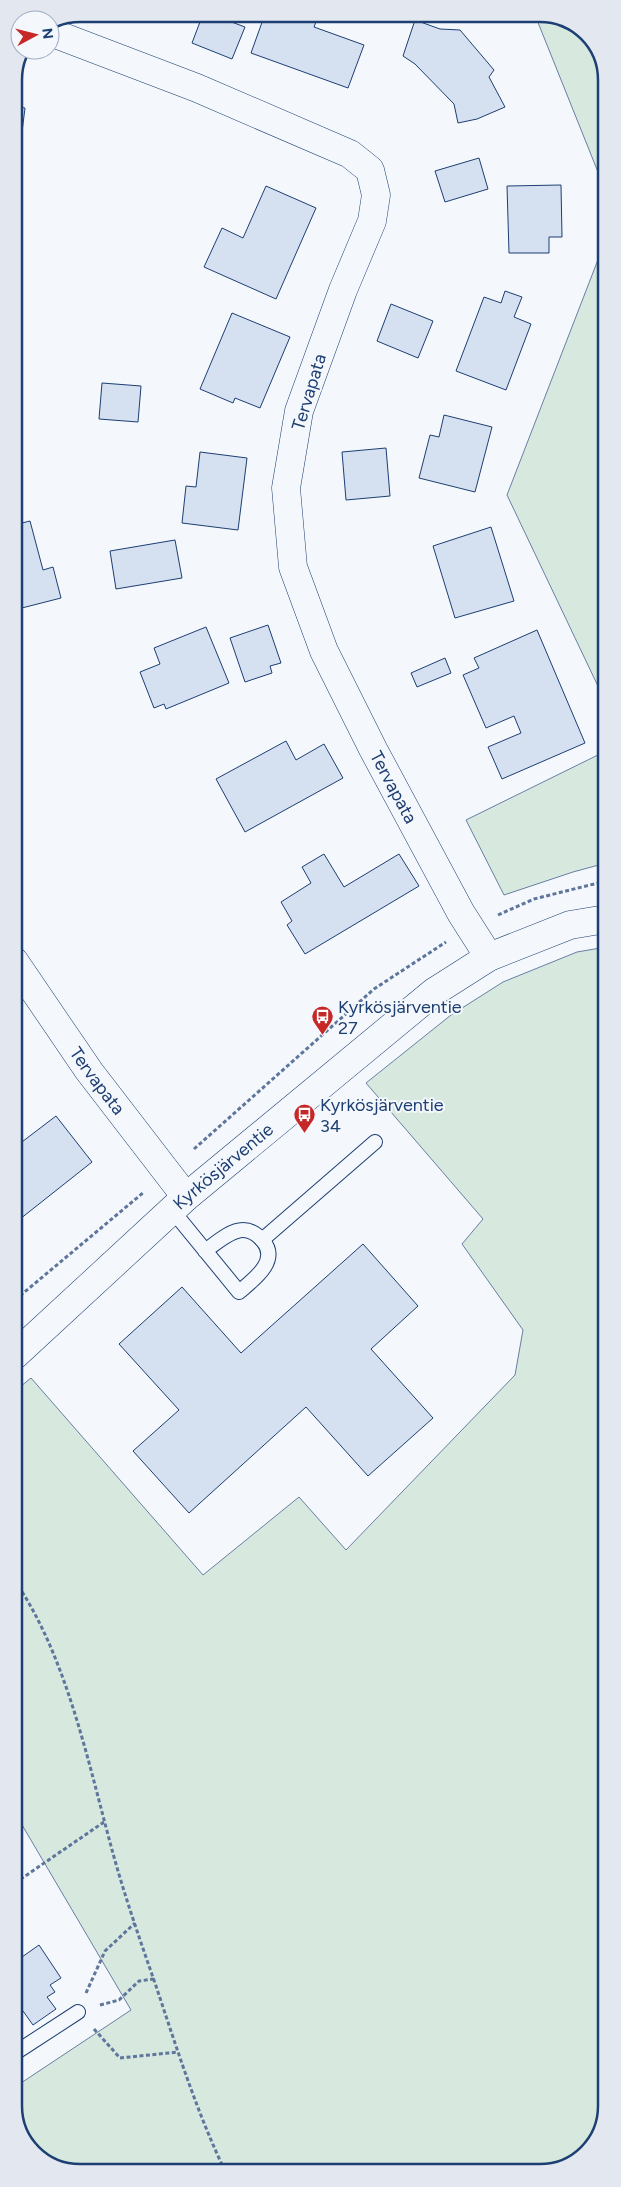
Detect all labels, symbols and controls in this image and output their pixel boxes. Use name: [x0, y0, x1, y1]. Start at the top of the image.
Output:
north arrow: [10, 10, 60, 60]
text: N: [38, 27, 57, 40]
street label: Tervapata: [287, 351, 331, 433]
street label: Tervapata: [365, 747, 422, 827]
place label: Kyrkösjärventie 27: [338, 996, 462, 1039]
bus stop icon: Kyrkösjärventie 27: [310, 1005, 334, 1036]
street label: Tervapata: [65, 1043, 130, 1119]
place label: Kyrkösjärventie 34: [320, 1094, 444, 1137]
bus stop icon: Kyrkösjärventie 34: [292, 1103, 316, 1134]
street label: Kyrkösjärventie: [168, 1118, 278, 1214]

